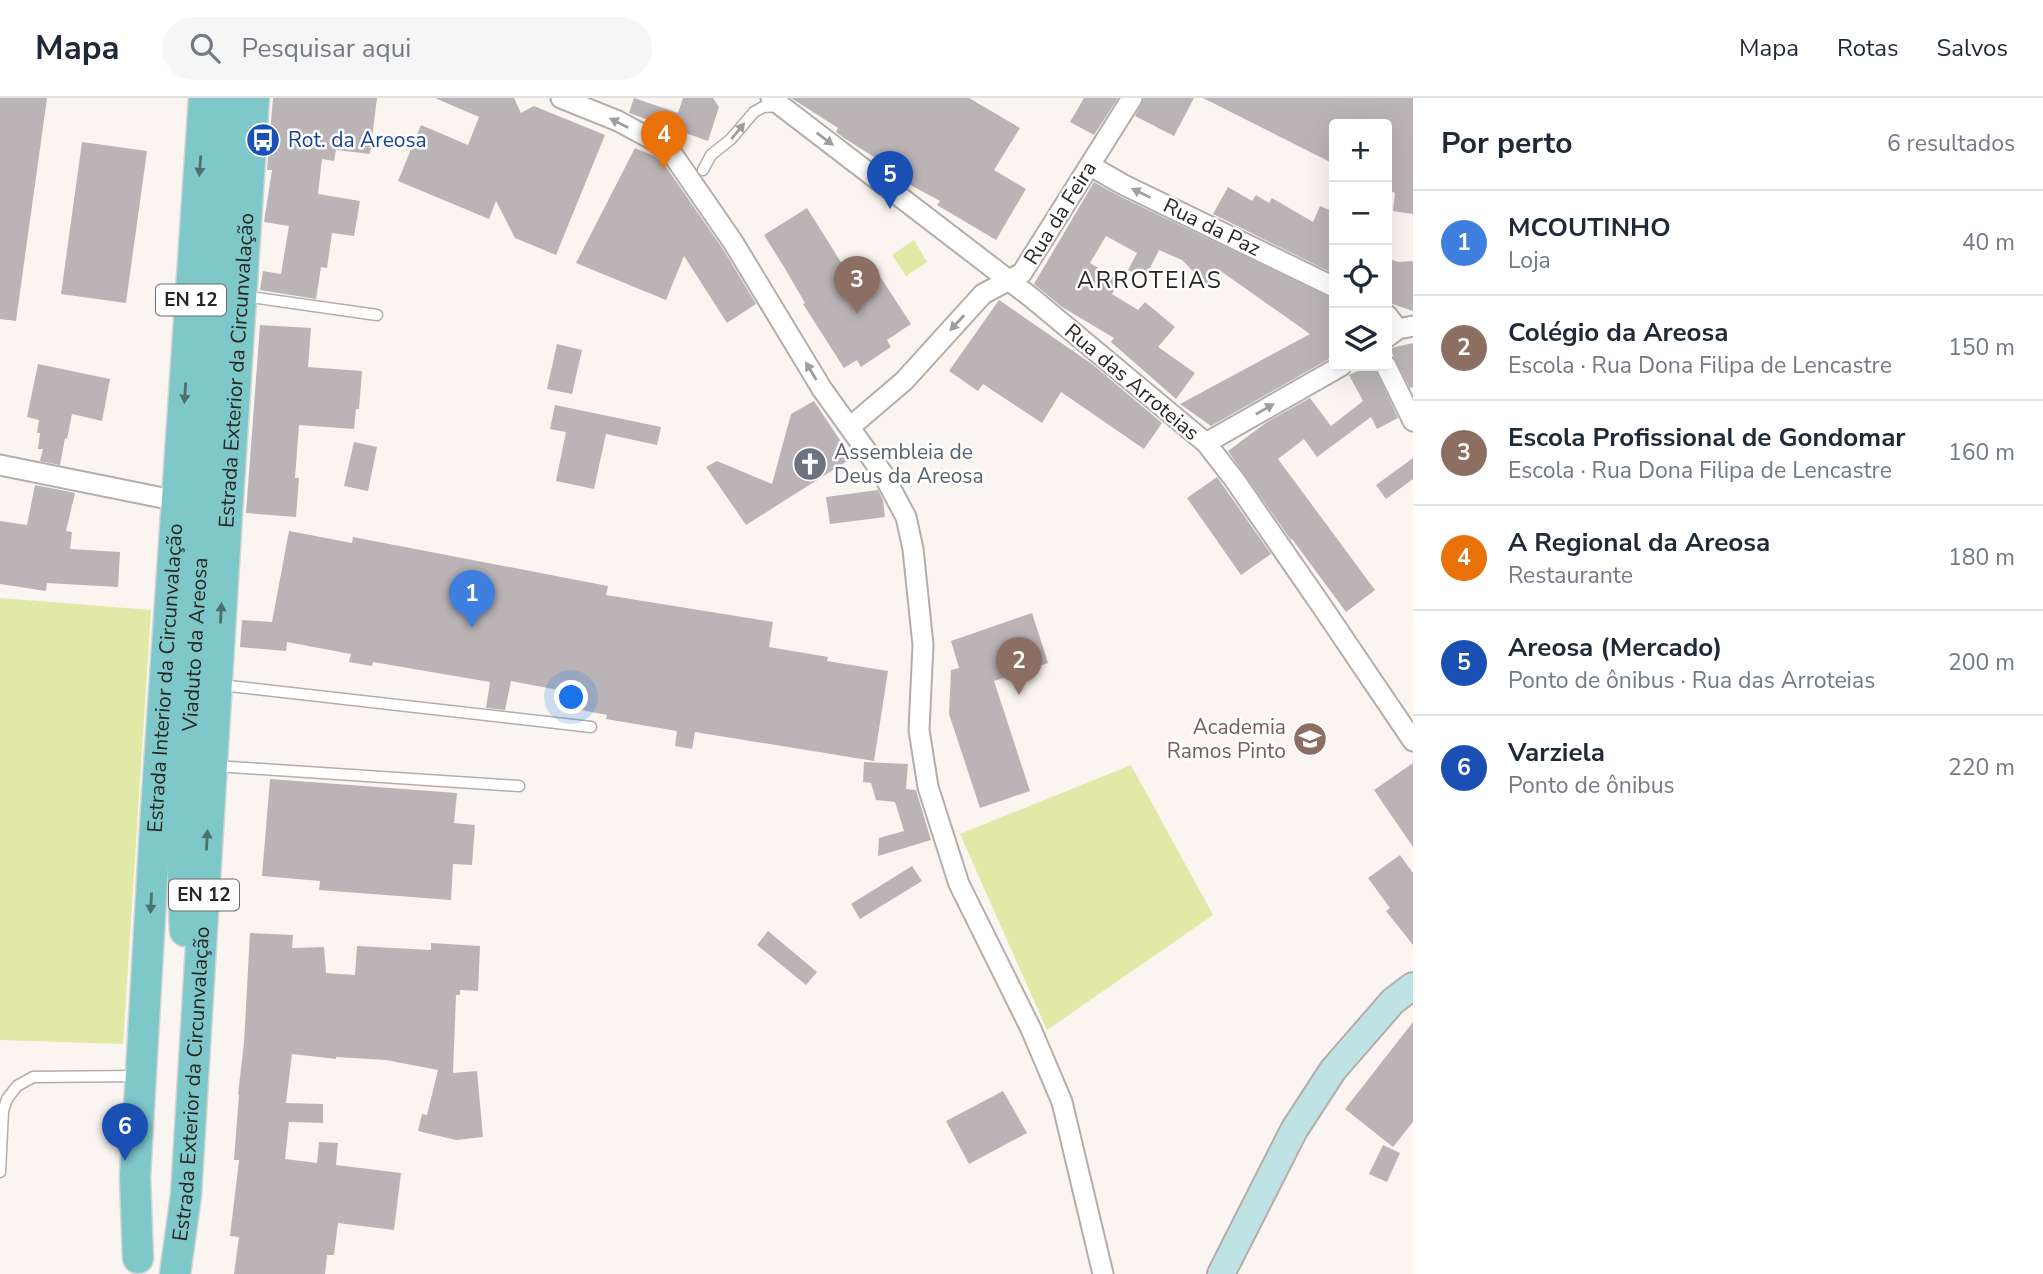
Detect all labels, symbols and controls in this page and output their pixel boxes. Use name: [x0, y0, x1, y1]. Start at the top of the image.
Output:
search box: [162, 17, 652, 80]
text: Mapa: [35, 26, 120, 71]
icon: search: [186, 29, 224, 67]
text: Pesquisar aqui: [242, 31, 411, 66]
text: Mapa: [1739, 32, 1799, 64]
text: Rotas: [1837, 32, 1899, 64]
text: Salvos: [1937, 32, 2008, 64]
pin: 4: [641, 111, 687, 169]
one-way arrow: [609, 117, 629, 128]
map controls: [1329, 119, 1392, 371]
button: +: [1329, 119, 1392, 182]
bus stop icon: Rot. da Areosa: [244, 121, 282, 159]
one-way arrow: [730, 122, 745, 140]
text: Por perto: [1441, 123, 1572, 164]
place label: Rot. da Areosa: [288, 126, 427, 154]
text: 6 resultados: [1887, 128, 2015, 159]
one-way arrow: [816, 132, 834, 147]
pin: 5: [867, 151, 913, 209]
one-way arrow: [194, 155, 205, 177]
street label: Rua da Feira: [1017, 156, 1103, 270]
button: −: [1329, 182, 1392, 245]
one-way arrow: [1131, 187, 1151, 198]
street label: Rua da Paz: [1159, 191, 1265, 263]
text: MCOUTINHO: [1508, 210, 1671, 245]
street label: Estrada Exterior da Circunvalação: [212, 212, 261, 529]
text: 1: [1457, 227, 1471, 258]
text: 40 m: [1962, 227, 2015, 258]
button: locate: [1329, 245, 1392, 308]
text: Loja: [1508, 245, 1551, 276]
pin: 3: [834, 256, 880, 314]
district label: ARROTEIAS: [1077, 265, 1223, 296]
road number: EN 12: [156, 284, 226, 316]
button: layers: [1329, 308, 1392, 371]
one-way arrow: [949, 314, 965, 332]
text: Colégio da Areosa: [1508, 315, 1728, 350]
street label: Rua das Arroteias: [1059, 317, 1205, 447]
text: 2: [1457, 332, 1471, 363]
text: 150 m: [1948, 332, 2015, 363]
text: Escola · Rua Dona Filipa de Lencastre: [1508, 350, 1892, 381]
one-way arrow: [805, 362, 817, 381]
one-way arrow: [179, 382, 190, 404]
one-way arrow: [1256, 403, 1275, 415]
text: Escola Profissional de Gondomar: [1508, 420, 1906, 455]
text: 3: [1457, 437, 1471, 468]
text: 160 m: [1948, 437, 2015, 468]
place label: Assembleia de Deus da Areosa: [834, 438, 984, 490]
church icon: Assembleia de Deus da Areosa: [791, 445, 829, 483]
text: Escola · Rua Dona Filipa de Lencastre: [1508, 455, 1892, 486]
street label: Estrada Interior da Circunvalação: [141, 523, 189, 833]
text: A Regional da Areosa: [1508, 525, 1770, 560]
text: 4: [1457, 542, 1471, 573]
text: 180 m: [1948, 542, 2015, 573]
street label: Viaduto da Areosa: [176, 557, 214, 733]
text: Restaurante: [1508, 560, 1633, 591]
pin: 1: [449, 570, 495, 628]
one-way arrow: [216, 601, 227, 623]
text: Areosa (Mercado): [1508, 630, 1722, 665]
pin: 2: [996, 637, 1042, 695]
text: 5: [1457, 647, 1471, 678]
text: 200 m: [1948, 647, 2015, 678]
text: Ponto de ônibus · Rua das Arroteias: [1508, 665, 1875, 696]
your location: [554, 680, 588, 714]
place label: Academia Ramos Pinto: [1167, 713, 1286, 765]
school or university icon: Academia Ramos Pinto: [1291, 720, 1329, 758]
text: Varziela: [1508, 735, 1605, 770]
text: 6: [1457, 752, 1471, 783]
text: 220 m: [1948, 752, 2015, 783]
text: Ponto de ônibus: [1508, 770, 1675, 801]
one-way arrow: [202, 828, 213, 850]
road number: EN 12: [169, 880, 239, 910]
one-way arrow: [145, 893, 156, 915]
street label: Estrada Exterior da Circunvalação: [166, 926, 216, 1243]
pin: 6: [102, 1103, 148, 1161]

